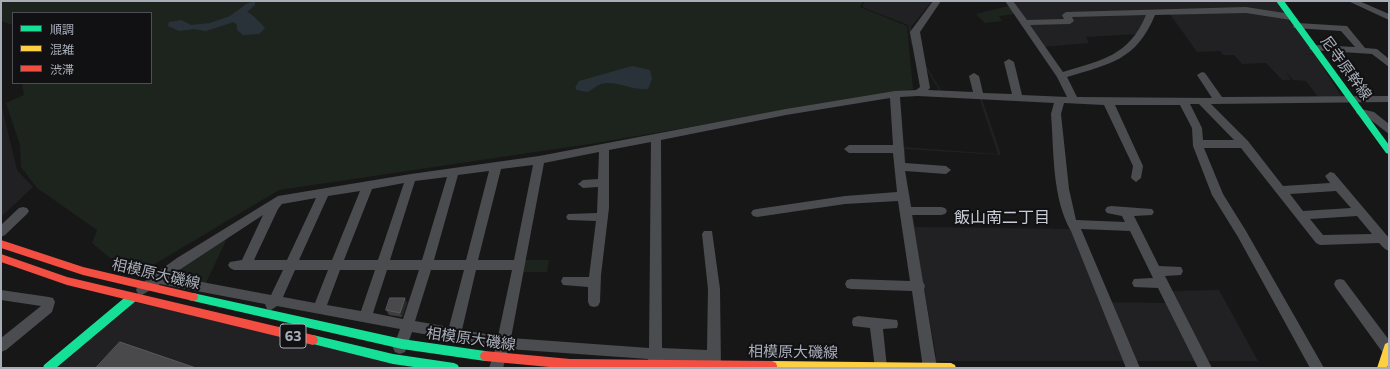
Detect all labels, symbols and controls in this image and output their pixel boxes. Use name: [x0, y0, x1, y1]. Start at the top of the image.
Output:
legend: [12, 12, 152, 84]
text: 順調: [50, 22, 74, 36]
street label: 尼寺原幹線: [1317, 32, 1375, 104]
text: 混雑: [50, 42, 74, 56]
text: 渋滞: [50, 62, 74, 76]
district label: 飯山南二丁目: [954, 208, 1050, 228]
street label: 相模原大磯線: [110, 255, 202, 293]
road number: 63: [280, 324, 306, 348]
street label: 相模原大磯線: [425, 324, 517, 354]
street label: 相模原大磯線: [748, 342, 838, 362]

